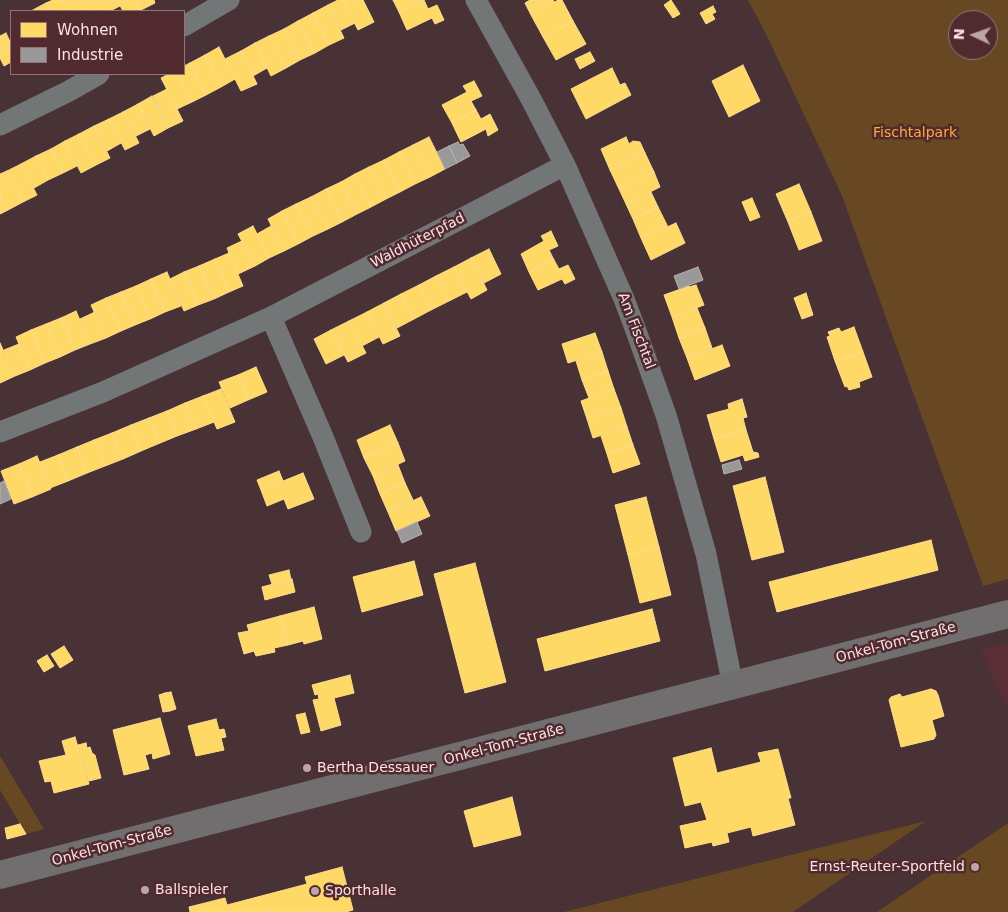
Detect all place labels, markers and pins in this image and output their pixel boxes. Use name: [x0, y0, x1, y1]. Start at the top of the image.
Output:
place label: Bertha Dessauer: [317, 760, 434, 776]
marker: Bertha Dessauer: [301, 762, 313, 774]
place label: Ernst-Reuter-Sportfeld: [809, 859, 965, 875]
marker: Ernst-Reuter-Sportfeld: [969, 861, 981, 873]
place label: Ballspieler: [155, 882, 228, 898]
place label: Sporthalle: [325, 883, 396, 899]
marker: Ballspieler: [139, 884, 151, 896]
marker: Sporthalle: [309, 885, 321, 897]

